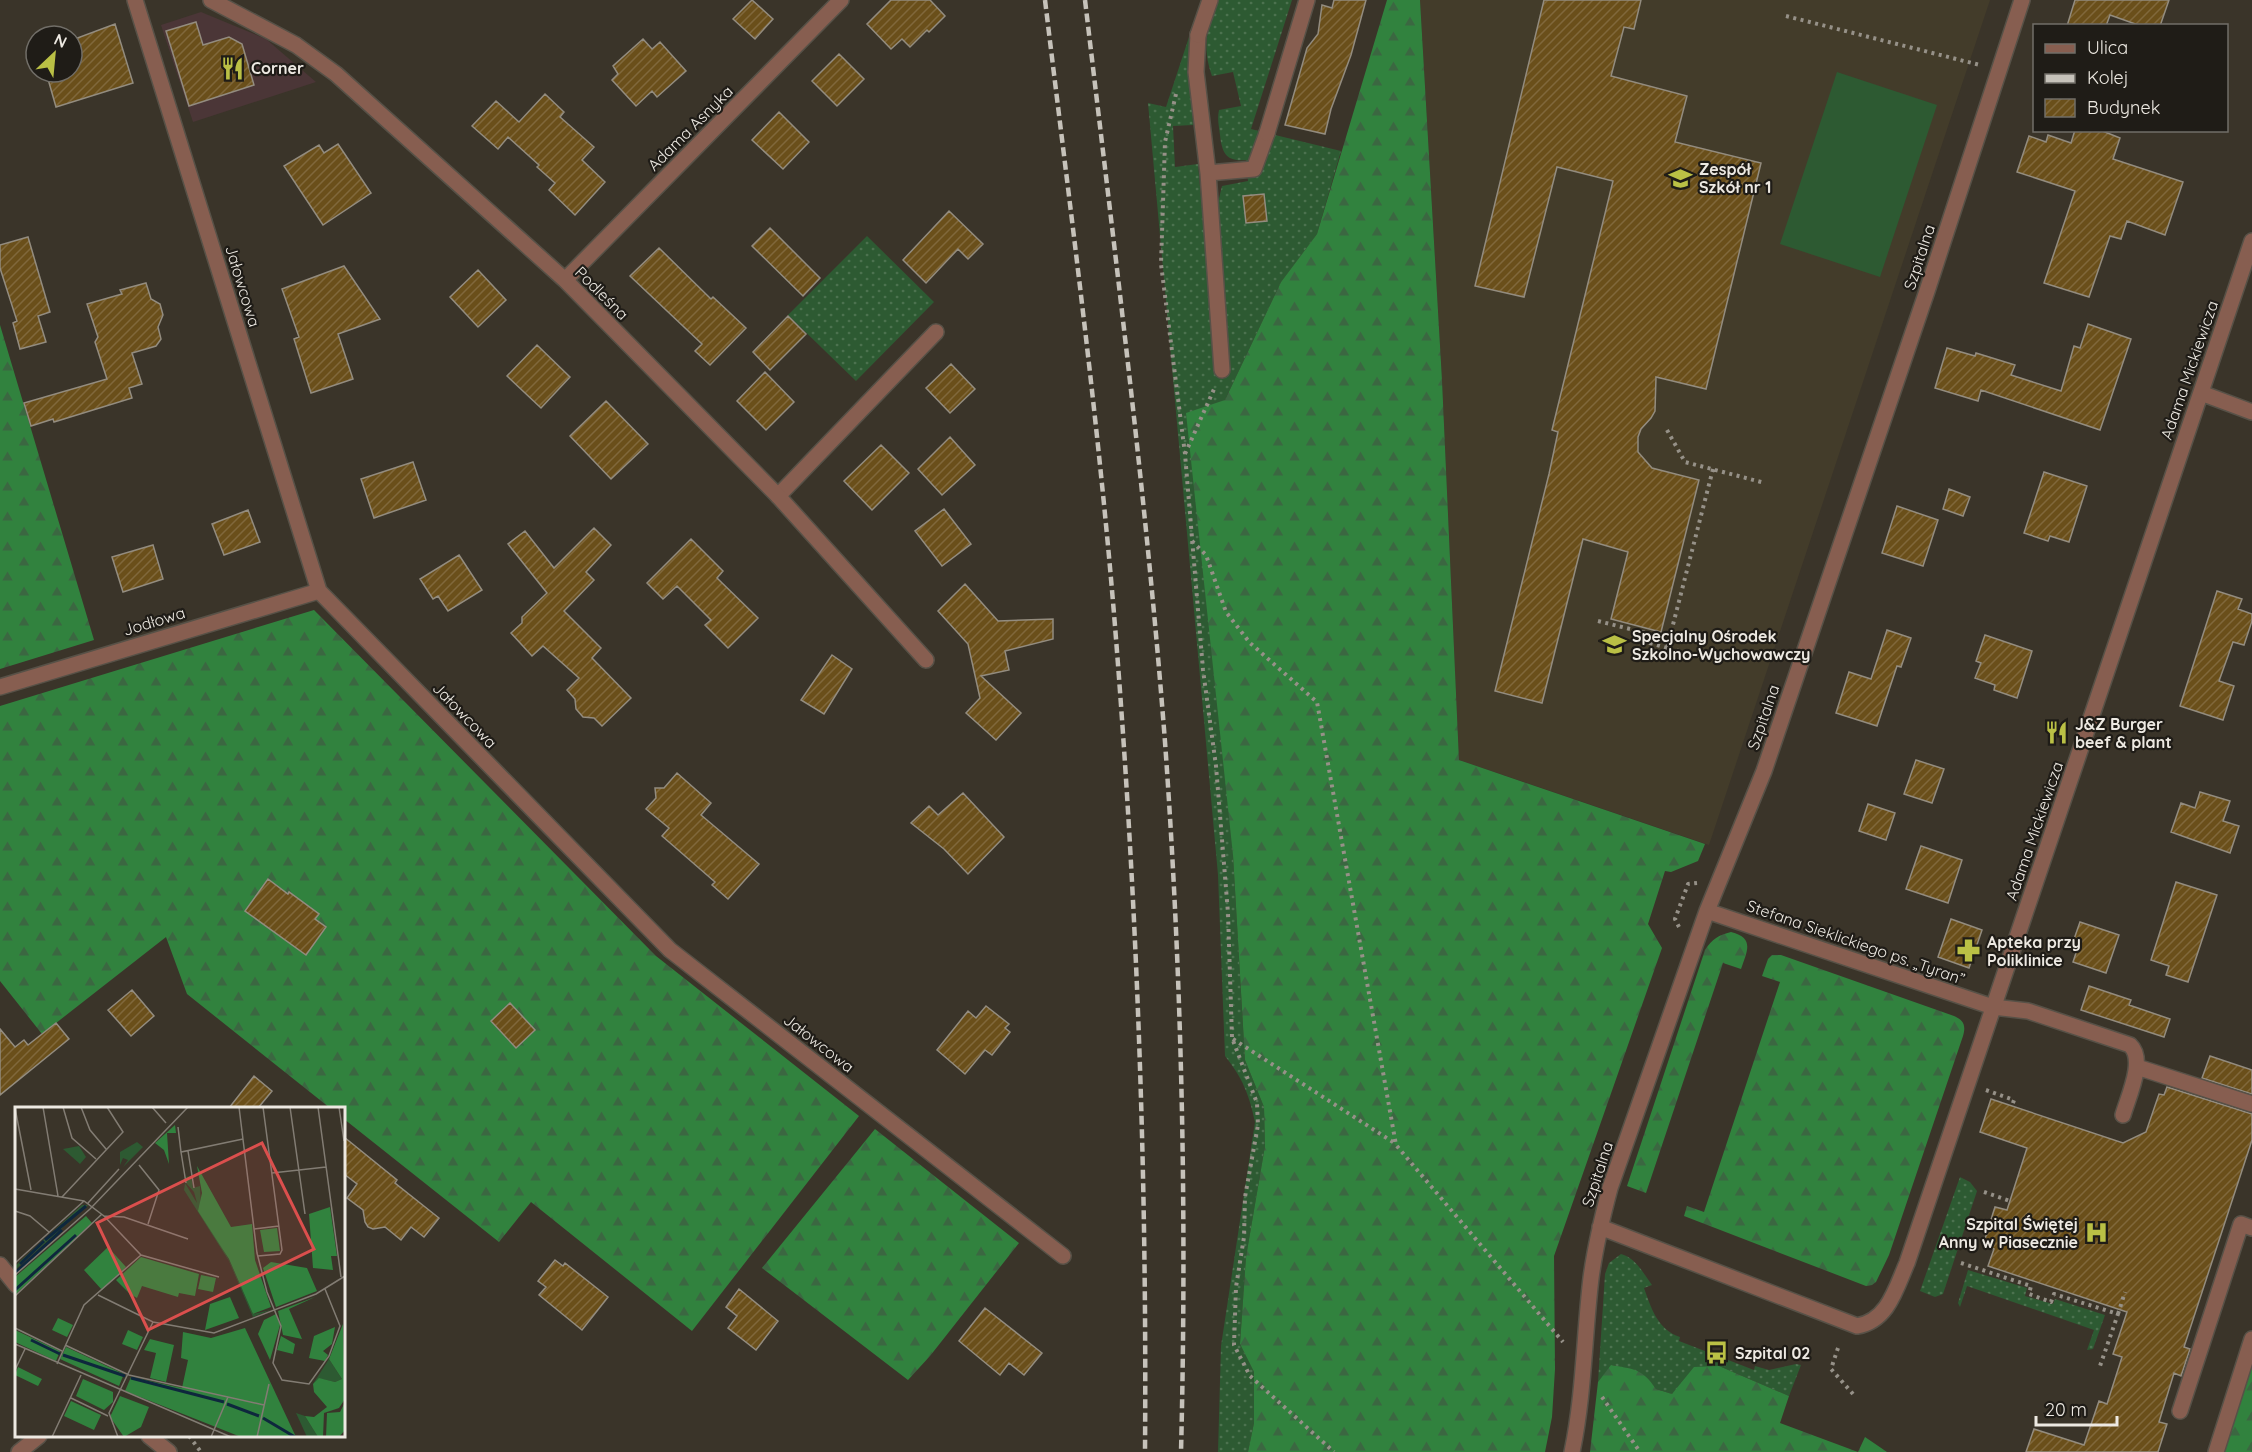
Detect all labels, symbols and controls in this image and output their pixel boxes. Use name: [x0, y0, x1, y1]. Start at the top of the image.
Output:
north arrow: [24, 24, 84, 84]
legend: [2033, 24, 2228, 132]
text: N: [51, 29, 70, 52]
text: Ulica: [2087, 36, 2128, 59]
restaurant icon: Corner: [220, 55, 246, 81]
place label: Corner: [251, 58, 304, 78]
text: Kolej: [2087, 66, 2129, 89]
street label: Adama Asnyka: [643, 81, 737, 175]
text: Budynek: [2087, 96, 2160, 119]
place label: Zespół Szkół nr 1: [1699, 159, 1771, 197]
school or university icon: Zespół Szkół nr 1: [1668, 165, 1694, 191]
street label: Szpitalna: [1899, 222, 1939, 292]
street label: Jałowcowa: [221, 243, 265, 329]
street label: Podleśna: [571, 262, 633, 324]
street label: Adama Mickiewicza: [2156, 298, 2222, 442]
street label: Jodłowa: [121, 602, 187, 640]
place label: Specjalny Ośrodek Szkolno-Wychowawczy: [1632, 626, 1810, 664]
school or university icon: Specjalny Ośrodek Szkolno-Wychowawczy: [1601, 632, 1627, 658]
street label: Jałowcowa: [429, 678, 501, 752]
street label: Szpitalna: [1743, 682, 1783, 752]
place label: J&Z Burger beef & plant: [2075, 714, 2172, 752]
restaurant icon: J&Z Burger beef & plant: [2044, 720, 2070, 746]
street label: Adama Mickiewicza: [2001, 759, 2067, 903]
street label: Stefana Sieklickiego ps. „Tyran”: [1744, 895, 1968, 989]
place label: Apteka przy Poliklinice: [1987, 932, 2081, 970]
pharmacy icon: Apteka przy Poliklinice: [1956, 938, 1982, 964]
street label: Jałowcowa: [780, 1009, 858, 1077]
inset map: [15, 1107, 345, 1437]
street label: Szpitalna: [1577, 1139, 1617, 1209]
place label: Szpital Świętej Anny w Piasecznie: [1939, 1214, 2078, 1252]
hospital icon: Szpital Świętej Anny w Piasecznie: [2083, 1220, 2109, 1246]
bus stop icon: Szpital 02: [1704, 1340, 1730, 1366]
place label: Szpital 02: [1735, 1343, 1810, 1363]
scale bar: [2036, 1389, 2117, 1427]
text: 20 m: [2045, 1398, 2087, 1421]

